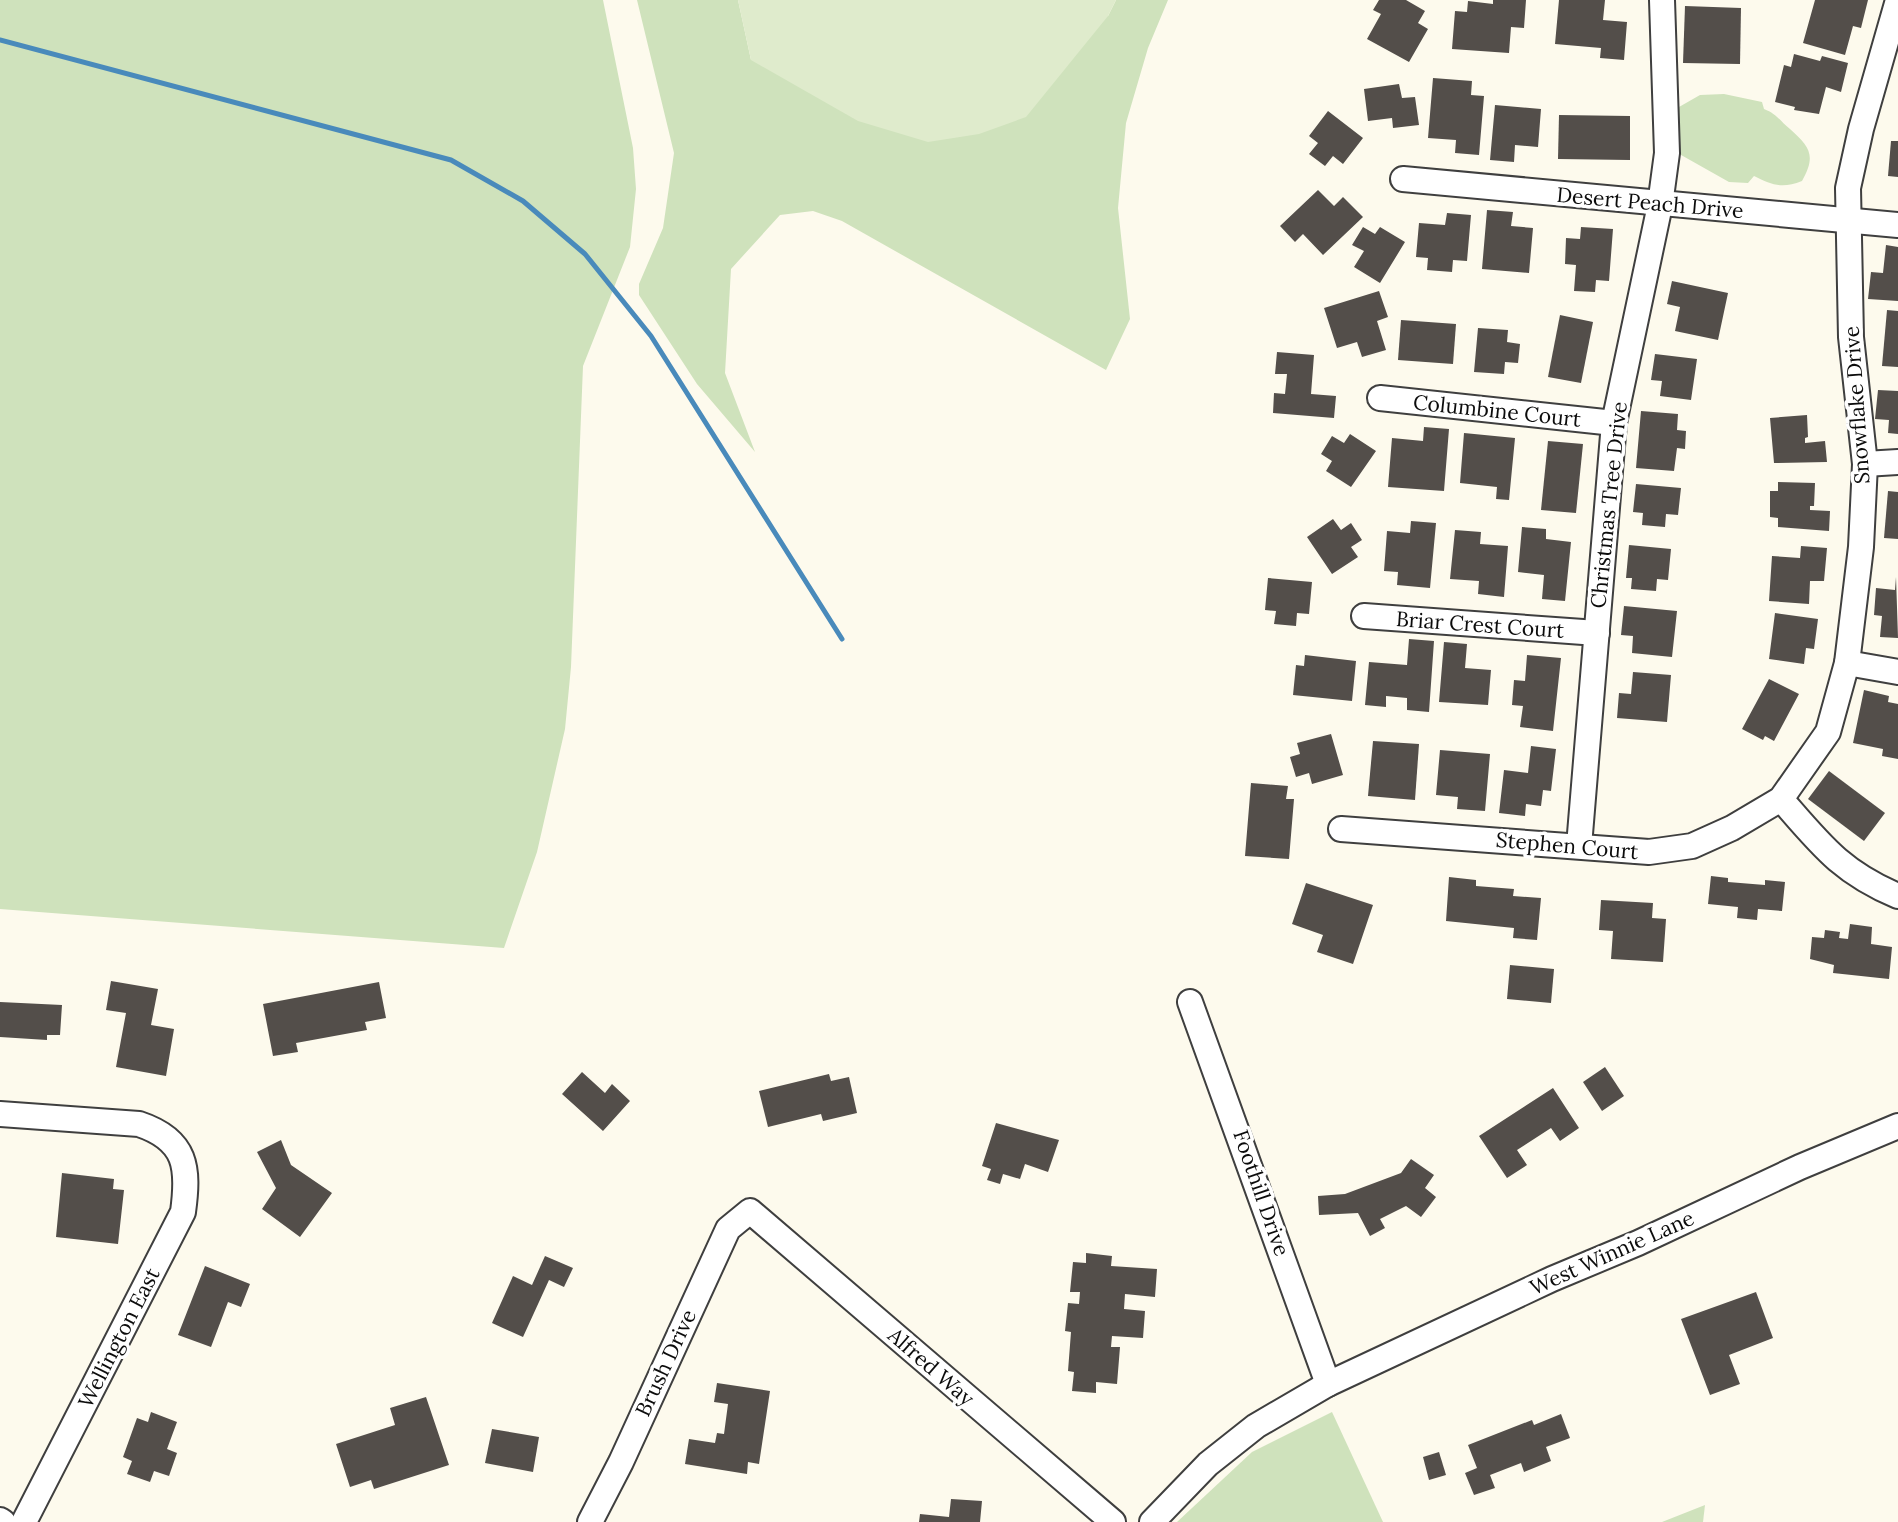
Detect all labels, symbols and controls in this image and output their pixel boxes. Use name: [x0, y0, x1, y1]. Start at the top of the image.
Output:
street label: Desert Peach Drive: [1555, 181, 1745, 224]
street label: Snowflake Drive: [1838, 325, 1875, 485]
street label: Columbine Court: [1412, 388, 1583, 433]
street label: Christmas Tree Drive: [1584, 400, 1633, 610]
street label: Briar Crest Court: [1395, 605, 1566, 644]
street label: Stephen Court: [1495, 826, 1640, 865]
street label: Foothill Drive: [1227, 1126, 1296, 1260]
street label: West Winnie Lane: [1525, 1204, 1698, 1301]
street label: Wellington East: [72, 1262, 166, 1412]
street label: Brush Drive: [629, 1305, 702, 1421]
street label: Alfred Way: [882, 1321, 980, 1412]

